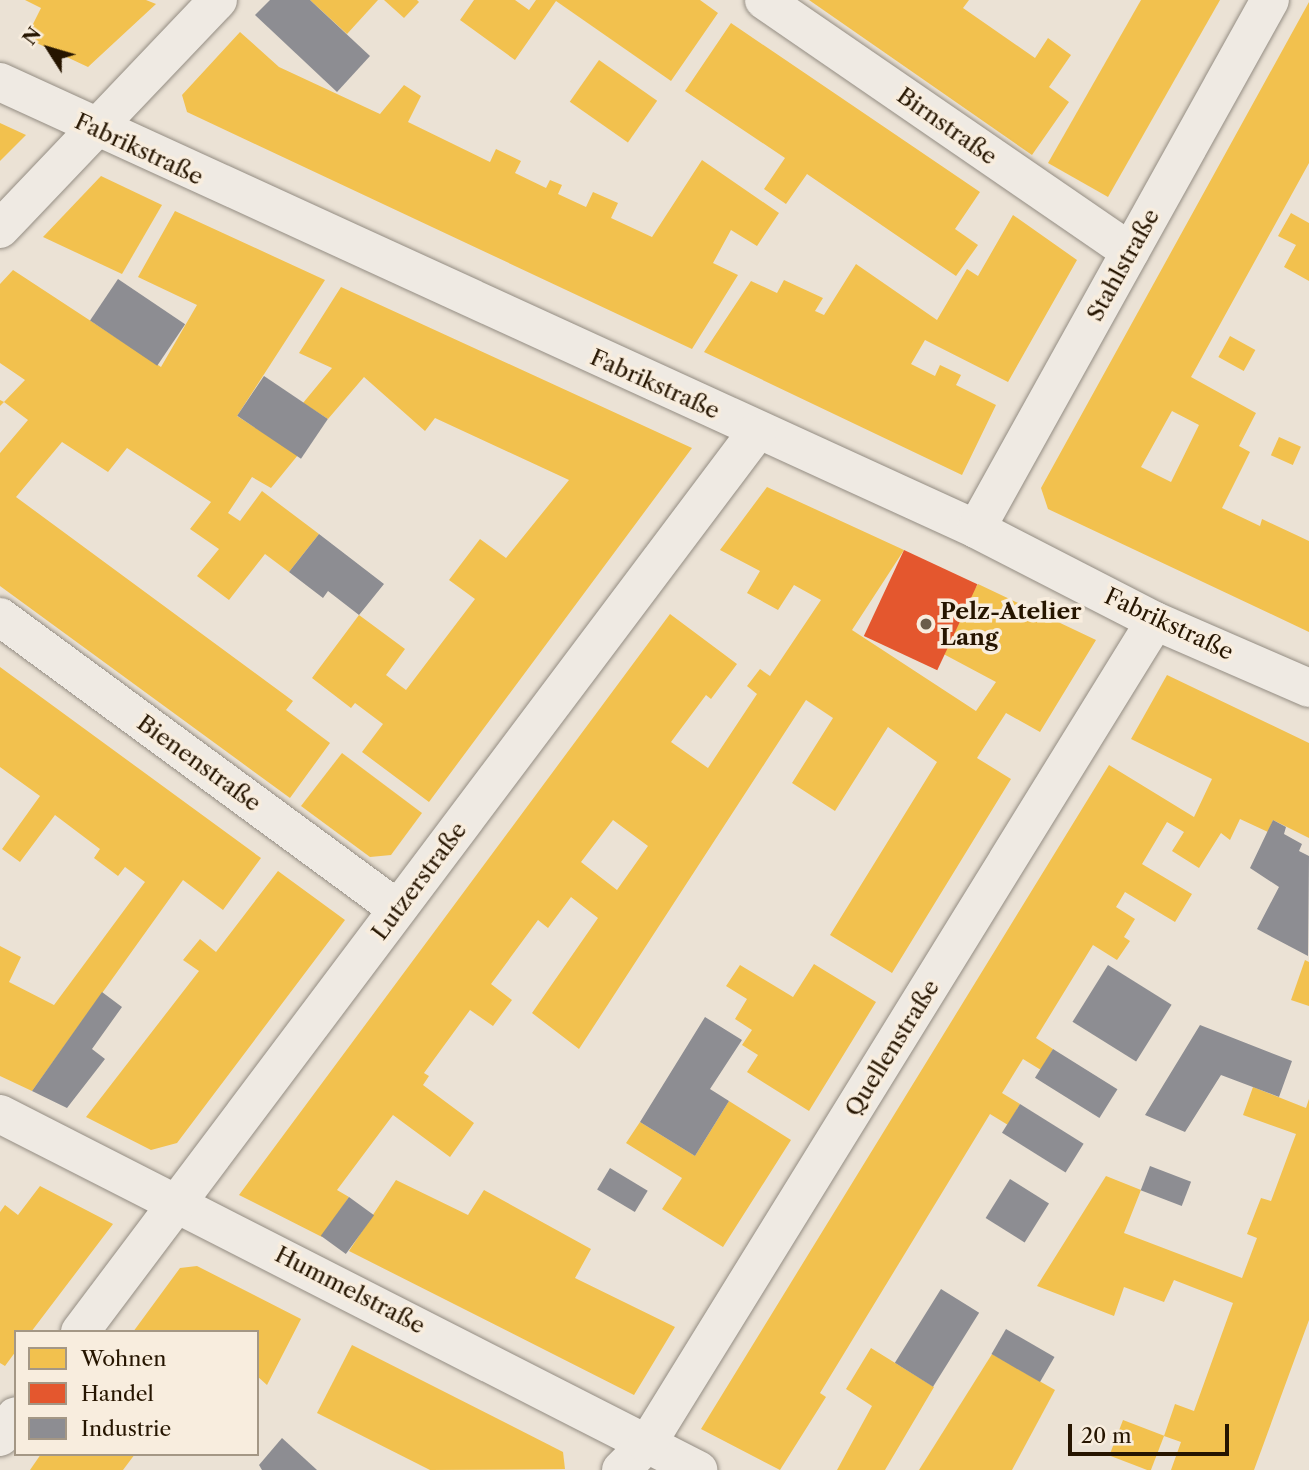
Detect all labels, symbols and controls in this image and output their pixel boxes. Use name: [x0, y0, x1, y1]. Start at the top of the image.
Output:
north arrow: [14, 14, 84, 84]
text: N: [18, 23, 46, 50]
street label: Birnstraße: [892, 82, 1002, 170]
street label: Fabrikstraße: [70, 107, 208, 191]
street label: Stahlstraße: [1081, 204, 1165, 326]
street label: Fabrikstraße: [586, 343, 724, 425]
street label: Fabrikstraße: [1100, 582, 1238, 666]
place label: Pelz-Atelier Lang: [940, 597, 1081, 651]
marker: Pelz-Atelier Lang: [918, 616, 934, 632]
street label: Bienenstraße: [132, 709, 266, 817]
street label: Lutzerstraße: [366, 817, 472, 945]
street label: Quellenstraße: [839, 975, 945, 1121]
street label: Hummelstraße: [270, 1240, 430, 1340]
legend: [14, 1330, 259, 1456]
text: Wohnen: [81, 1346, 166, 1371]
text: Handel: [81, 1381, 154, 1406]
scale bar: [1071, 1410, 1232, 1454]
text: Industrie: [81, 1416, 171, 1441]
text: 20 m: [1081, 1423, 1132, 1448]

